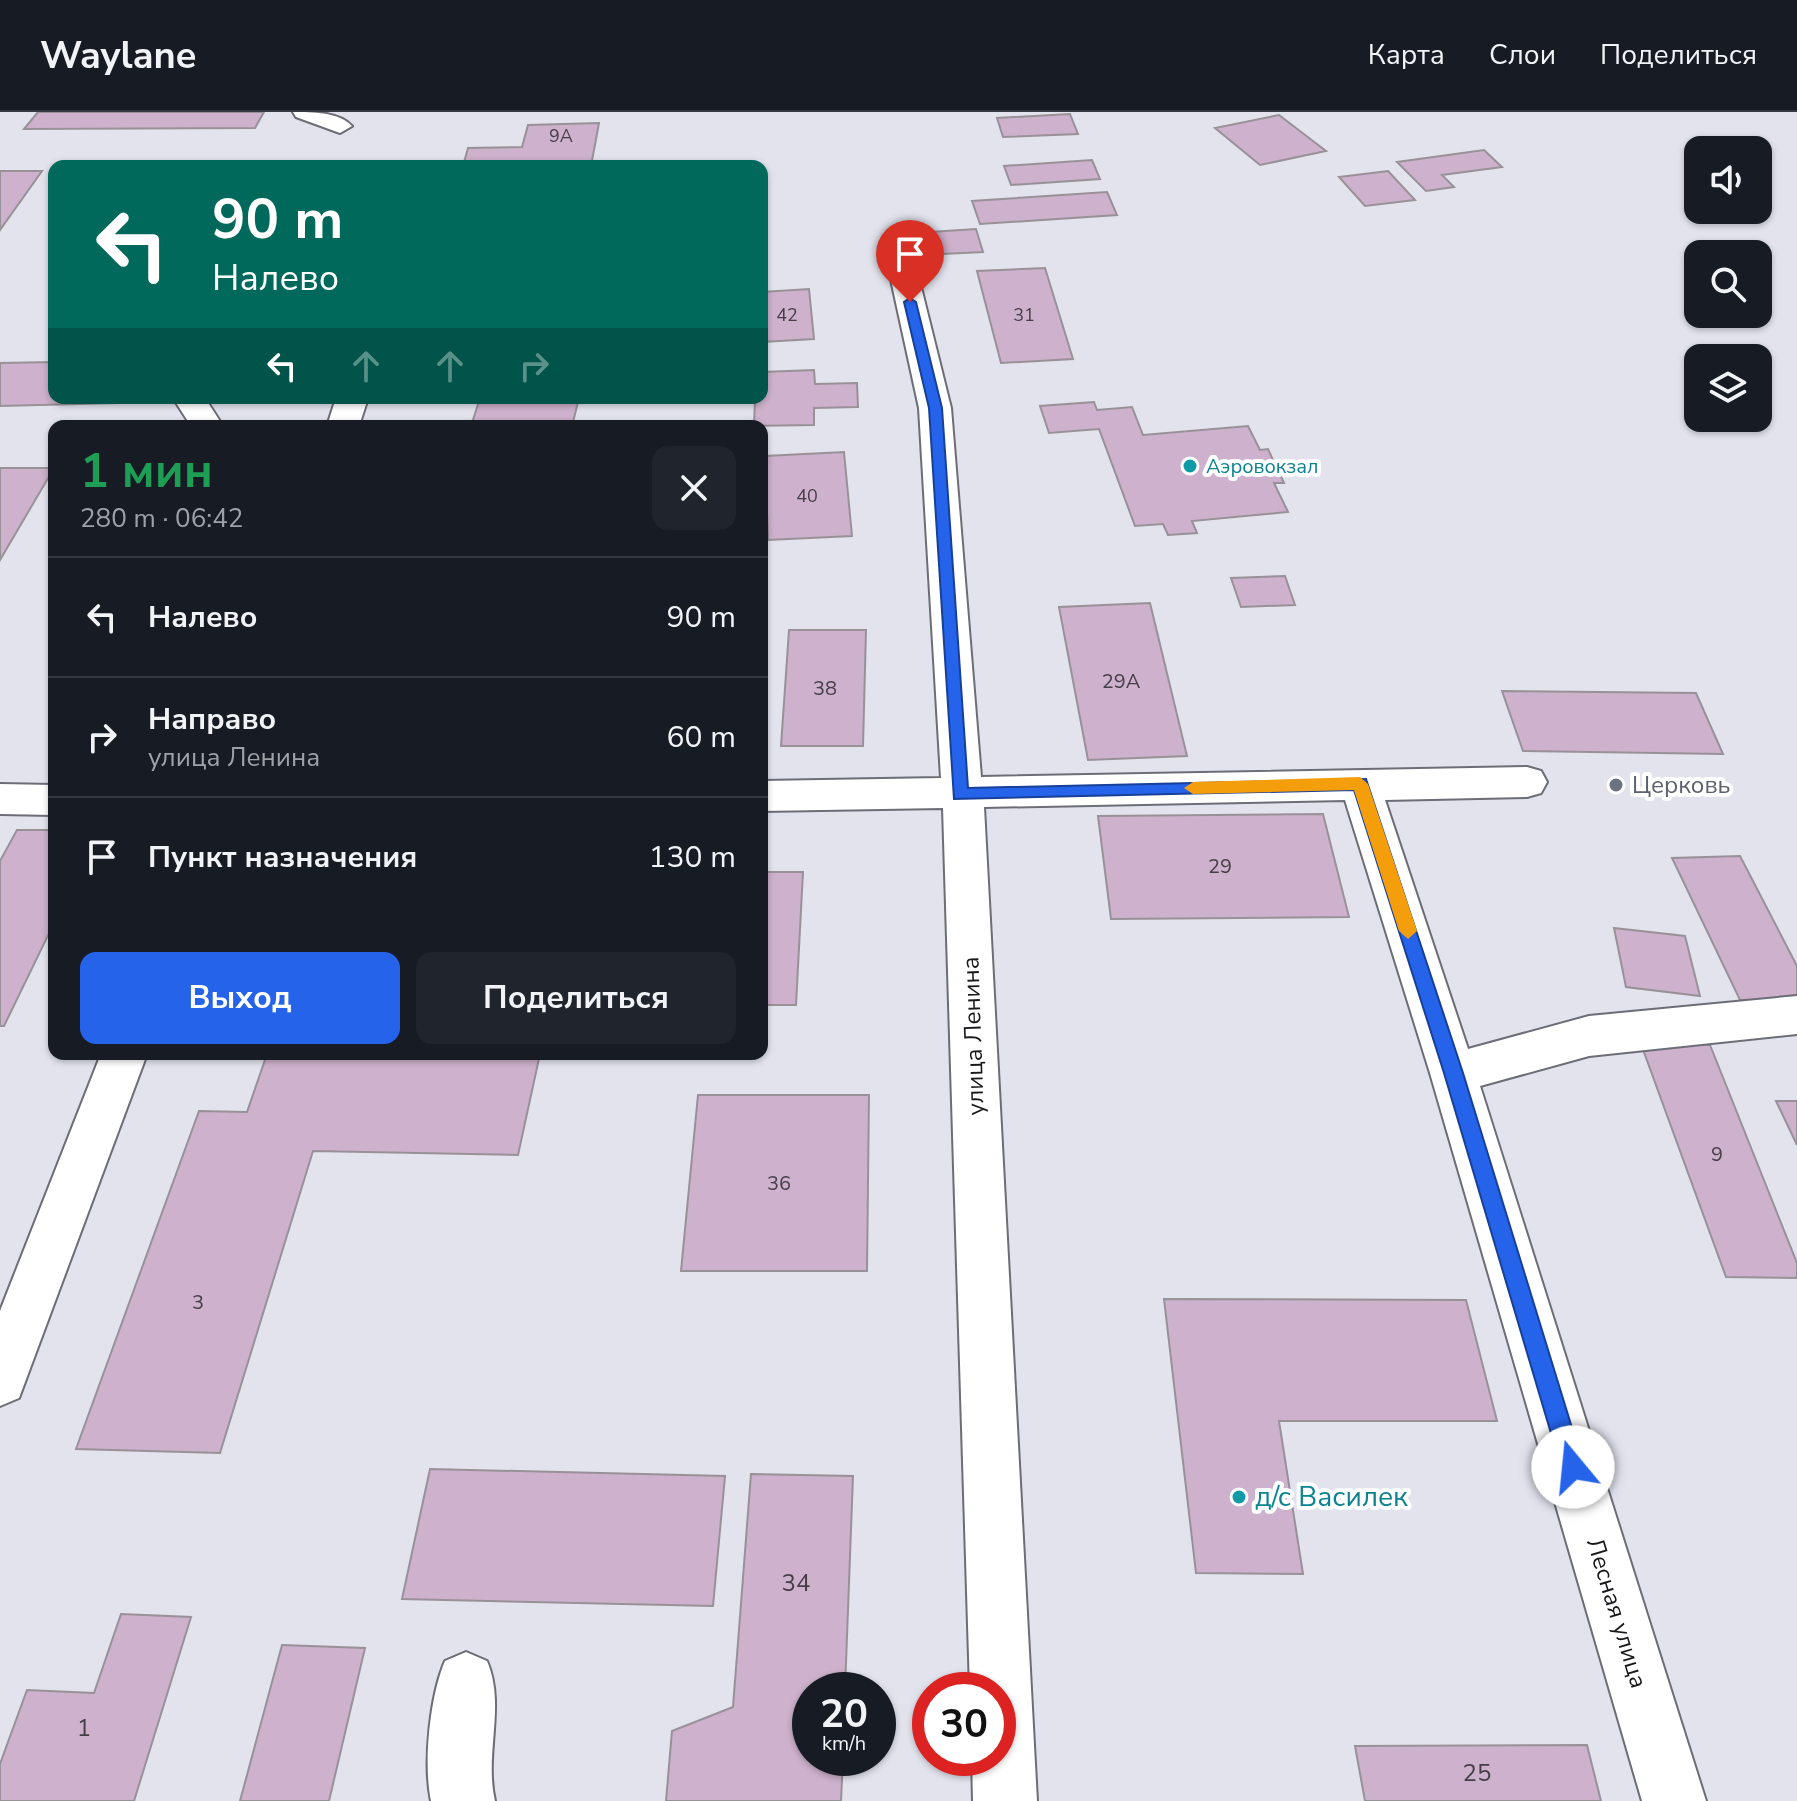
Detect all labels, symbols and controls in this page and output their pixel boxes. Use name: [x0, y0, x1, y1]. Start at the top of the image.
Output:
text: Waylane: [40, 30, 196, 81]
text: Карта: [1368, 36, 1445, 74]
text: Слои: [1489, 36, 1556, 74]
text: Поделиться: [1600, 36, 1757, 74]
house number: 9А: [549, 124, 573, 148]
map controls: [1684, 136, 1772, 432]
button: sound: [1684, 136, 1772, 224]
text: 90 m: [212, 181, 343, 258]
icon: left: [80, 192, 184, 296]
pin: [876, 220, 944, 302]
icon: arrive: [888, 232, 932, 276]
button: search: [1684, 240, 1772, 328]
text: Налево: [212, 254, 339, 303]
house number: 42: [776, 303, 798, 327]
house number: 31: [1013, 303, 1035, 327]
icon: left: [260, 344, 304, 388]
icon: ahead: [344, 344, 388, 388]
icon: ahead: [428, 344, 472, 388]
icon: right: [512, 344, 556, 388]
button: layers: [1684, 344, 1772, 432]
text: 1 мин: [80, 438, 213, 504]
button: close: [652, 446, 736, 530]
place label: Аэровокзал: [1206, 453, 1319, 480]
marker: Аэровокзал: [1181, 457, 1199, 475]
house number: 40: [796, 484, 818, 508]
text: 280 m · 06:42: [80, 501, 243, 536]
icon: left: [80, 595, 124, 639]
text: Налево: [148, 597, 257, 638]
text: 90 m: [667, 597, 736, 638]
house number: 29А: [1102, 668, 1141, 695]
house number: 38: [813, 675, 837, 702]
text: Направо: [148, 699, 276, 740]
icon: right: [80, 715, 124, 759]
text: 60 m: [667, 717, 736, 758]
text: улица Ленина: [148, 740, 320, 775]
place label: Церковь: [1632, 769, 1730, 801]
marker: Церковь: [1607, 776, 1625, 794]
icon: arrive: [80, 835, 124, 879]
text: Пункт назначения: [148, 837, 417, 878]
text: 130 m: [649, 837, 736, 878]
house number: 29: [1208, 853, 1232, 880]
button: Выход: [80, 952, 400, 1044]
button: Поделиться: [416, 952, 736, 1044]
street label: улица Ленина: [954, 956, 992, 1116]
house number: 9: [1711, 1141, 1723, 1168]
house number: 36: [767, 1170, 791, 1197]
house number: 3: [192, 1289, 204, 1316]
position arrow: [1531, 1425, 1615, 1509]
place label: д/с Василек: [1255, 1478, 1408, 1516]
marker: д/с Василек: [1230, 1488, 1248, 1506]
street label: Лесная улица: [1579, 1534, 1655, 1692]
house number: 34: [782, 1567, 810, 1599]
speed limit sign: 30: [912, 1672, 1016, 1776]
text: 20: [820, 1687, 868, 1741]
house number: 1: [77, 1712, 91, 1744]
text: km/h: [822, 1730, 866, 1757]
house number: 25: [1463, 1757, 1491, 1789]

